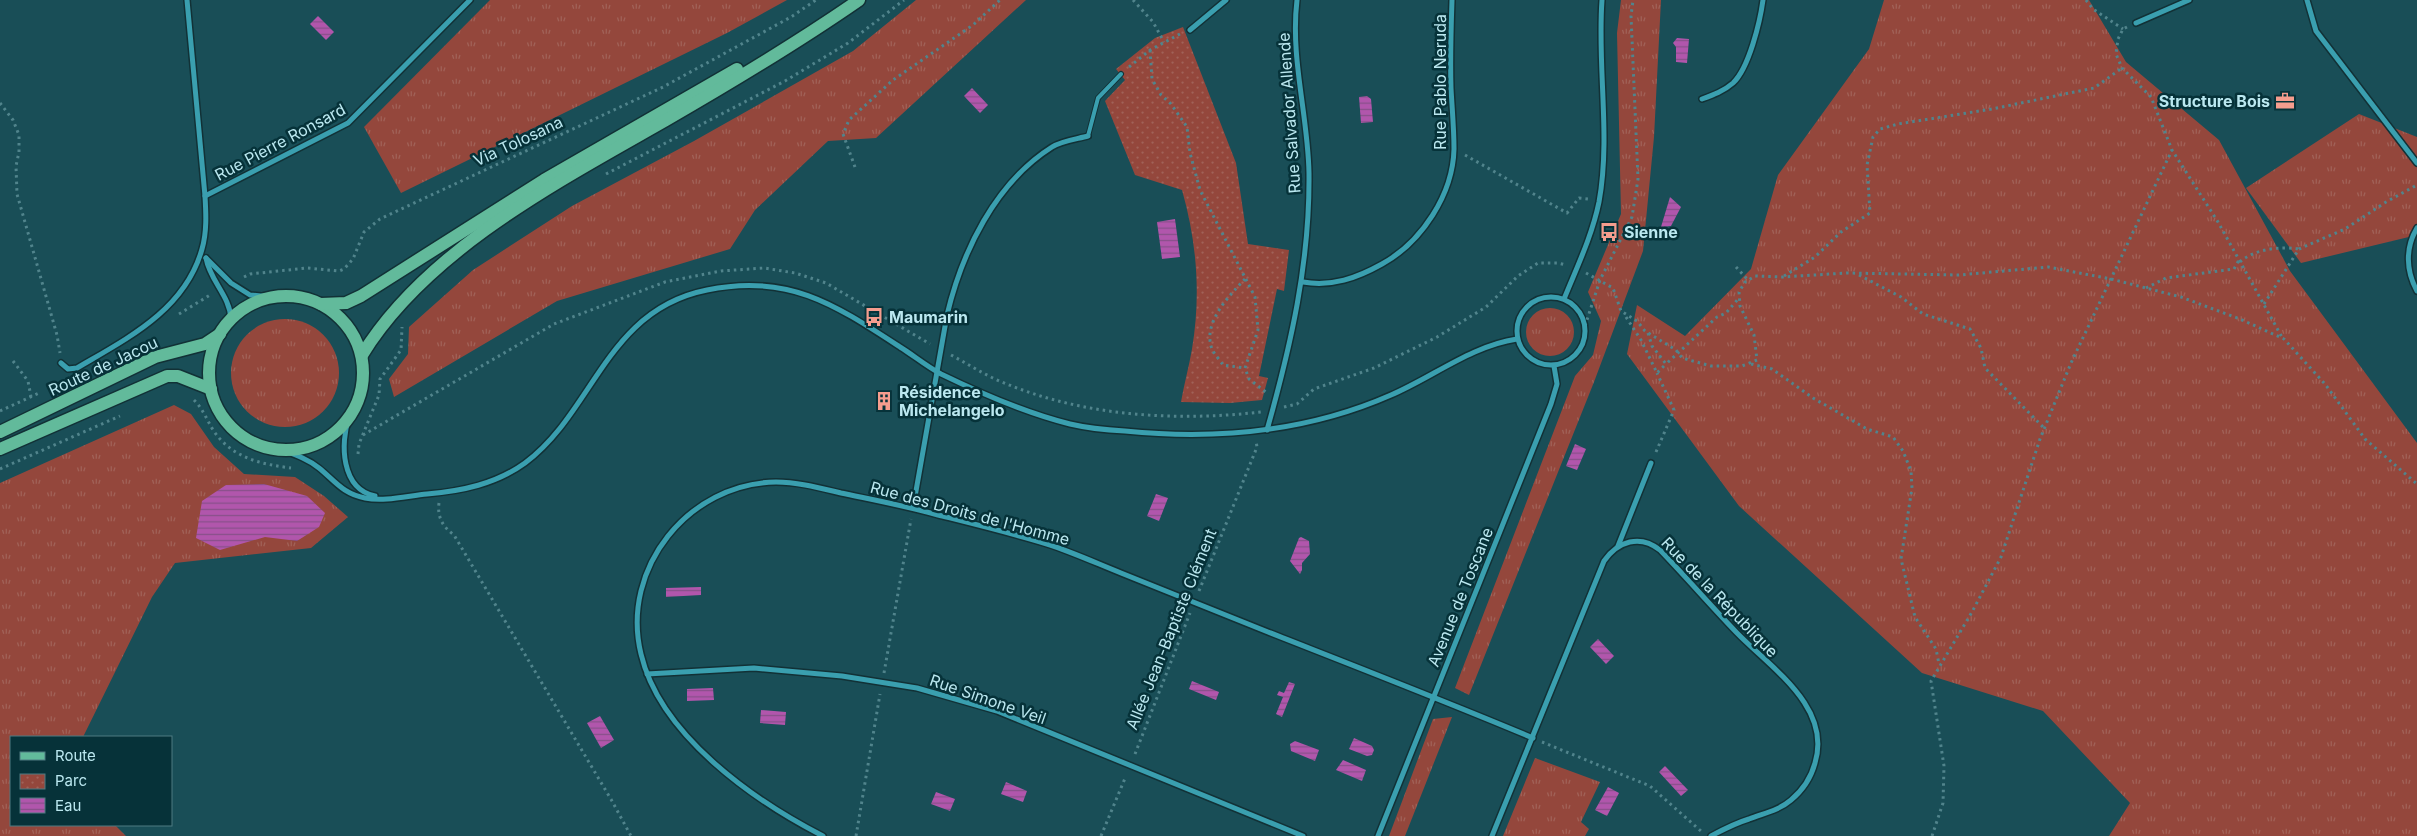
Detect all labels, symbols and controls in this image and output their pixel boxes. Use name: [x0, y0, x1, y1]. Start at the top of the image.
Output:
street label: Rue Pablo Neruda: [1430, 14, 1450, 150]
street label: Rue Salvador Allende: [1273, 32, 1305, 194]
office icon: Structure Bois: [2274, 90, 2296, 112]
place label: Structure Bois: [2159, 91, 2270, 111]
street label: Rue Pierre Ronsard: [211, 99, 349, 185]
street label: Via Tolosana: [470, 112, 566, 170]
bus stop icon: Sienne: [1598, 221, 1620, 243]
place label: Sienne: [1624, 222, 1678, 242]
bus stop icon: Maumarin: [863, 306, 885, 328]
place label: Maumarin: [889, 307, 968, 327]
street label: Route de Jacou: [45, 332, 161, 400]
place label: Résidence Michelangelo: [899, 382, 1005, 420]
building icon: Résidence Michelangelo: [873, 390, 895, 412]
street label: Rue des Droits de l'Homme: [868, 477, 1072, 549]
street label: Avenue de Toscane: [1423, 524, 1497, 670]
street label: Allée Jean-Baptiste Clément: [1121, 526, 1221, 732]
street label: Rue de la République: [1657, 533, 1783, 661]
street label: Rue Simone Veil: [927, 670, 1049, 728]
legend: [10, 736, 172, 826]
text: Route: [55, 746, 96, 765]
text: Parc: [55, 771, 87, 790]
text: Eau: [55, 796, 81, 815]

